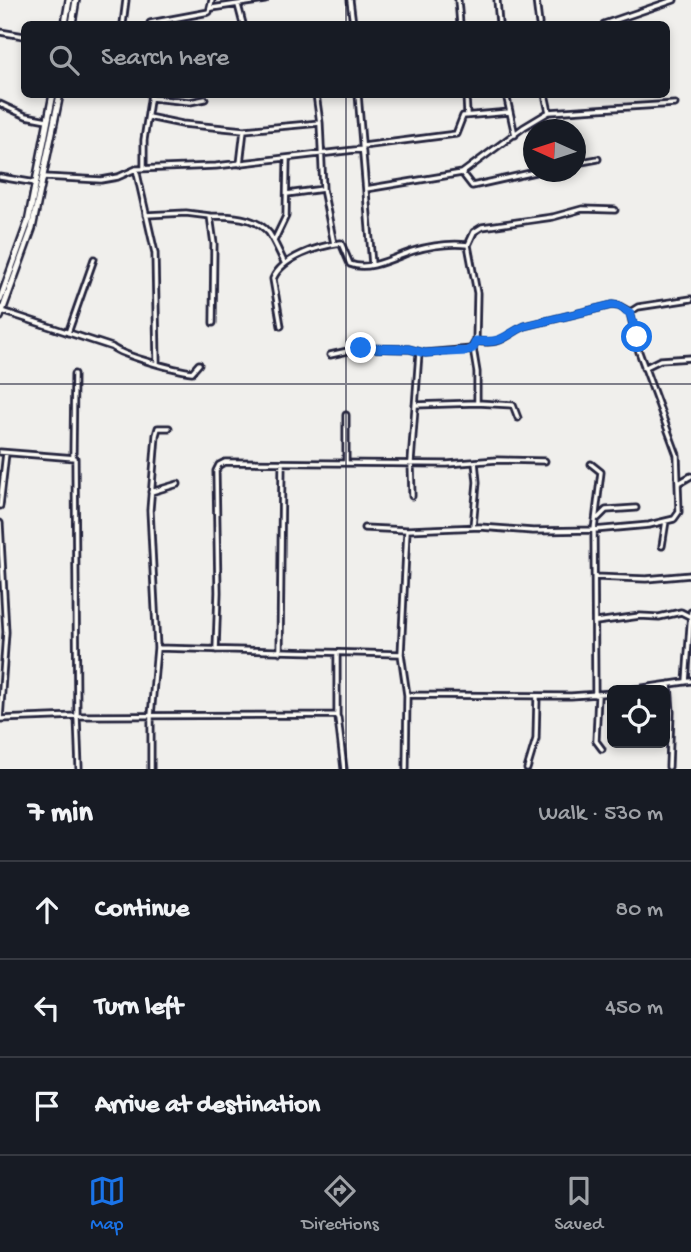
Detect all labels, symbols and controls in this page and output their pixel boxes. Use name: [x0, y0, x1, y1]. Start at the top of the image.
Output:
search box: [21, 21, 670, 98]
icon: search: [45, 41, 83, 79]
text: Search here: [101, 44, 229, 75]
north arrow: [523, 119, 586, 182]
route start: [621, 321, 652, 352]
route end: [345, 332, 376, 363]
map controls: [607, 685, 670, 748]
button: locate: [607, 685, 670, 748]
text: 7 min: [28, 797, 93, 832]
text: Walk · 530 m: [538, 801, 663, 828]
icon: ahead: [28, 891, 66, 929]
text: Continue: [95, 895, 189, 926]
text: 80 m: [616, 897, 663, 924]
icon: left: [28, 989, 66, 1027]
text: Turn left: [95, 993, 183, 1024]
text: 450 m: [605, 995, 663, 1022]
icon: arrive: [28, 1087, 66, 1125]
text: Arrive at destination: [95, 1091, 320, 1122]
tab: Map: [88, 1172, 126, 1237]
tab: Directions: [302, 1172, 379, 1237]
tab: Saved: [554, 1172, 603, 1237]

